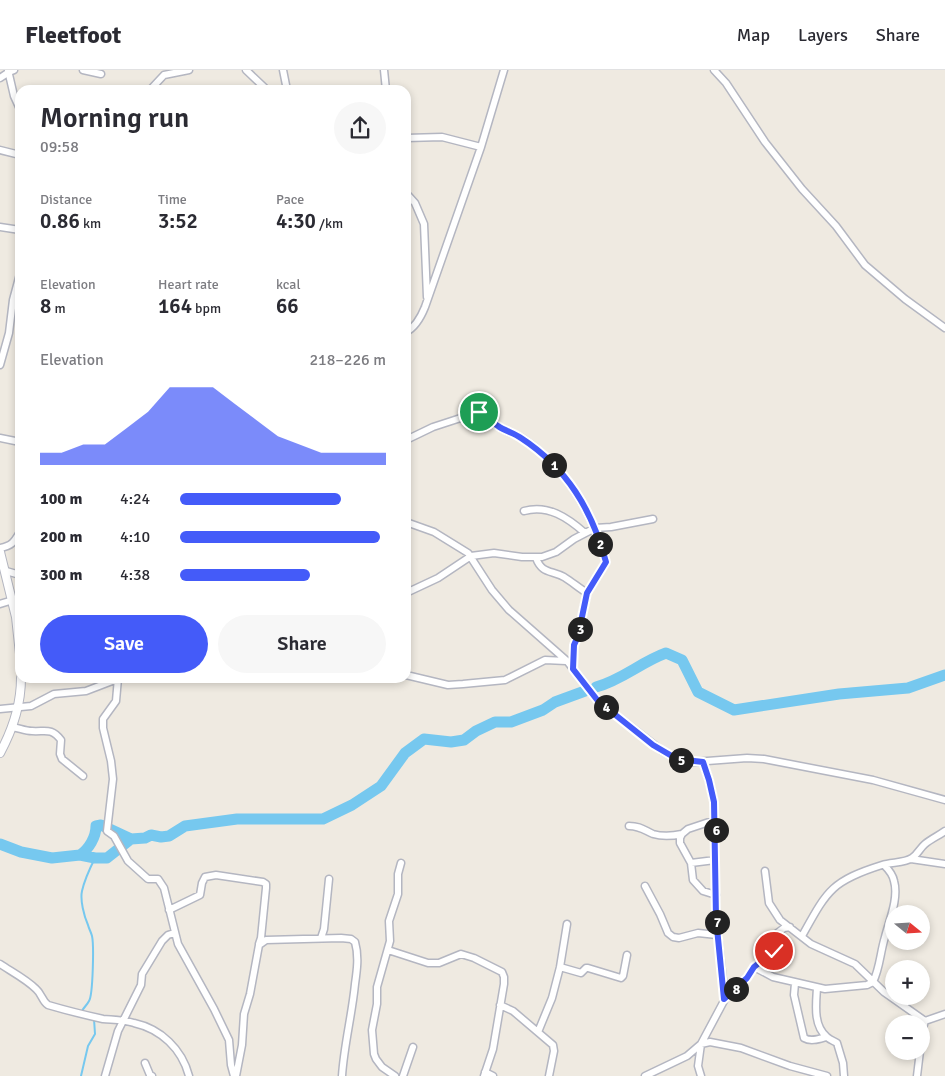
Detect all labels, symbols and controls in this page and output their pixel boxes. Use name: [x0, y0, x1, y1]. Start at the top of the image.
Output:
text: Fleetfoot: [25, 20, 121, 50]
text: Map: [737, 24, 770, 46]
text: Layers: [798, 24, 848, 46]
text: Share: [876, 24, 920, 46]
text: Morning run: [40, 101, 189, 135]
button: share: [334, 102, 386, 154]
text: 09:58: [40, 137, 79, 157]
text: Distance: [40, 191, 92, 208]
text: Time: [158, 191, 187, 208]
text: Pace: [276, 191, 304, 208]
text: 0.86: [40, 208, 80, 234]
text: 3:52: [158, 208, 198, 234]
text: 4:30: [276, 208, 316, 234]
text: km: [80, 215, 101, 232]
text: /km: [316, 215, 343, 232]
text: Elevation: [40, 276, 96, 293]
text: Heart rate: [158, 276, 219, 293]
text: kcal: [276, 276, 301, 293]
text: 8: [40, 293, 51, 319]
text: 164: [158, 293, 192, 319]
text: 66: [276, 293, 299, 319]
text: m: [51, 300, 66, 317]
text: bpm: [192, 300, 221, 317]
text: Elevation: [40, 350, 104, 370]
text: 218–226 m: [309, 350, 386, 370]
pin: [458, 391, 500, 433]
icon: arrive: [465, 398, 493, 426]
pin: 1: [542, 452, 566, 478]
text: 1: [551, 457, 558, 474]
text: 100 m: [40, 489, 82, 509]
text: 4:24: [120, 489, 150, 509]
text: 200 m: [40, 527, 82, 547]
text: 4:10: [120, 527, 150, 547]
pin: 2: [588, 532, 612, 556]
text: 2: [597, 536, 604, 553]
text: 300 m: [40, 565, 82, 585]
text: 4:38: [120, 565, 150, 585]
button: Save: [40, 615, 208, 673]
button: Share: [218, 615, 386, 673]
pin: 3: [568, 616, 592, 642]
text: 3: [577, 621, 584, 638]
pin: 4: [594, 694, 618, 720]
text: 4: [603, 699, 610, 716]
pin: 5: [668, 748, 694, 772]
text: 5: [678, 752, 685, 769]
pin: 6: [704, 818, 728, 842]
text: 6: [713, 822, 720, 839]
north arrow: [885, 905, 930, 950]
map controls: [885, 905, 930, 1060]
pin: 7: [704, 910, 730, 934]
text: 7: [714, 914, 721, 931]
pin: [753, 930, 795, 972]
icon: check: [760, 937, 788, 965]
button: +: [885, 960, 930, 1005]
pin: 8: [724, 976, 748, 1002]
text: 8: [733, 981, 740, 998]
button: −: [885, 1015, 930, 1060]

